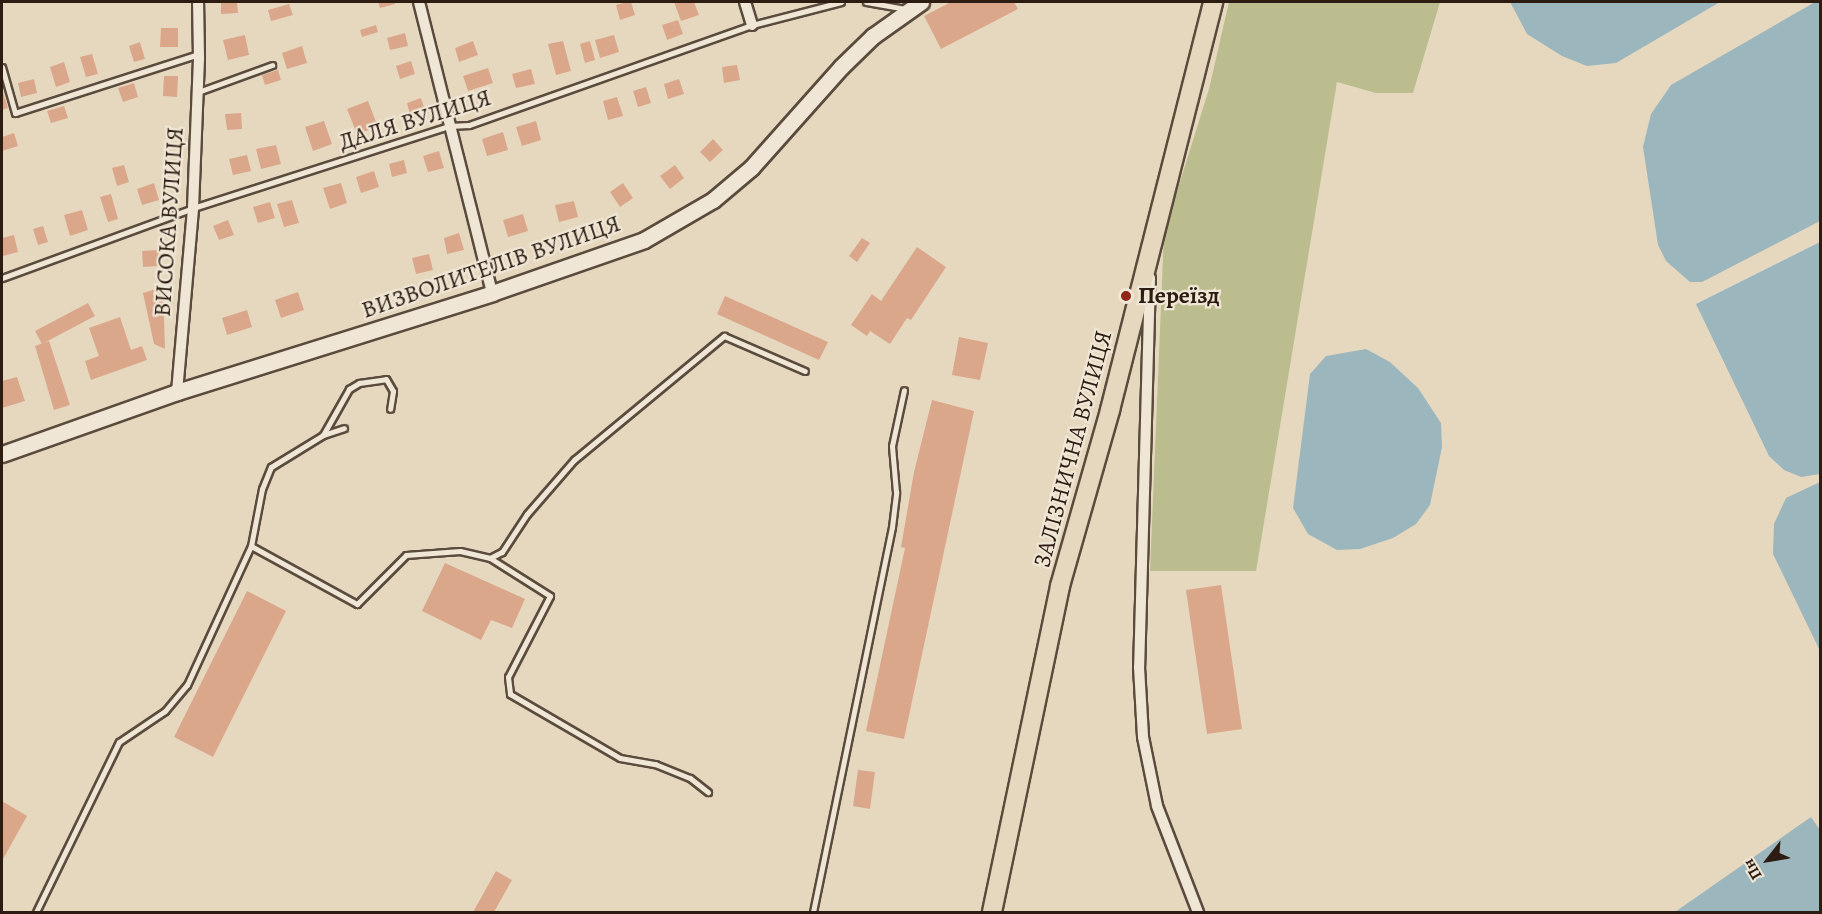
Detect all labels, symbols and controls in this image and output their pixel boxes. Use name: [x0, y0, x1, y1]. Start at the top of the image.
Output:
street label: ДАЛЯ ВУЛИЦЯ: [335, 83, 495, 157]
street label: ВИСОКА ВУЛИЦЯ: [148, 126, 190, 318]
street label: ВИЗВОЛИТЕЛІВ ВУЛИЦЯ: [358, 209, 624, 325]
place label: Переїзд: [1138, 282, 1220, 310]
marker: Переїзд: [1119, 289, 1133, 303]
street label: ЗАЛІЗНИЧНА ВУЛИЦЯ: [1028, 327, 1118, 571]
north arrow: [1738, 830, 1798, 890]
text: Пн: [1738, 855, 1767, 884]

